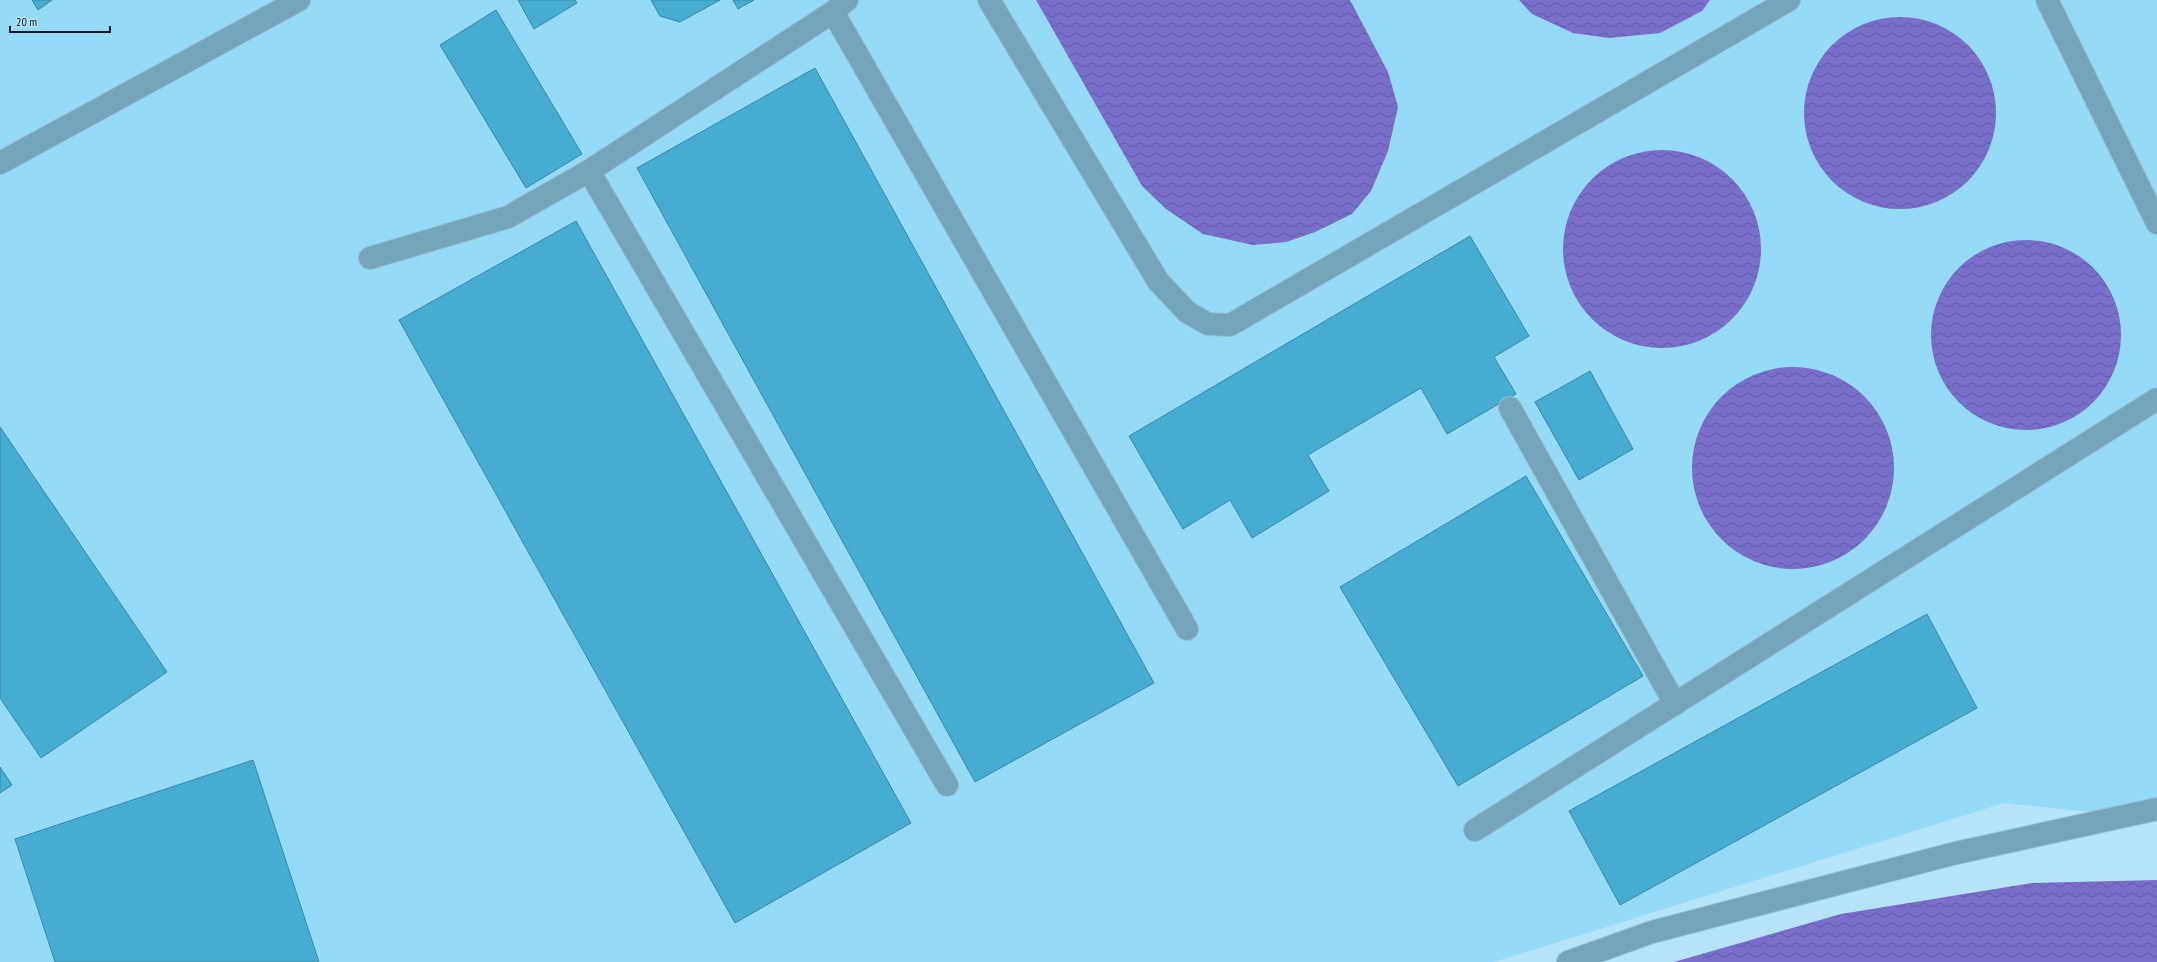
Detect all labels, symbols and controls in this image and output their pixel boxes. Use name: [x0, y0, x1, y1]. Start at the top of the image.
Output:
scale bar: [10, 8, 110, 34]
text: 20 m: [16, 14, 37, 29]

